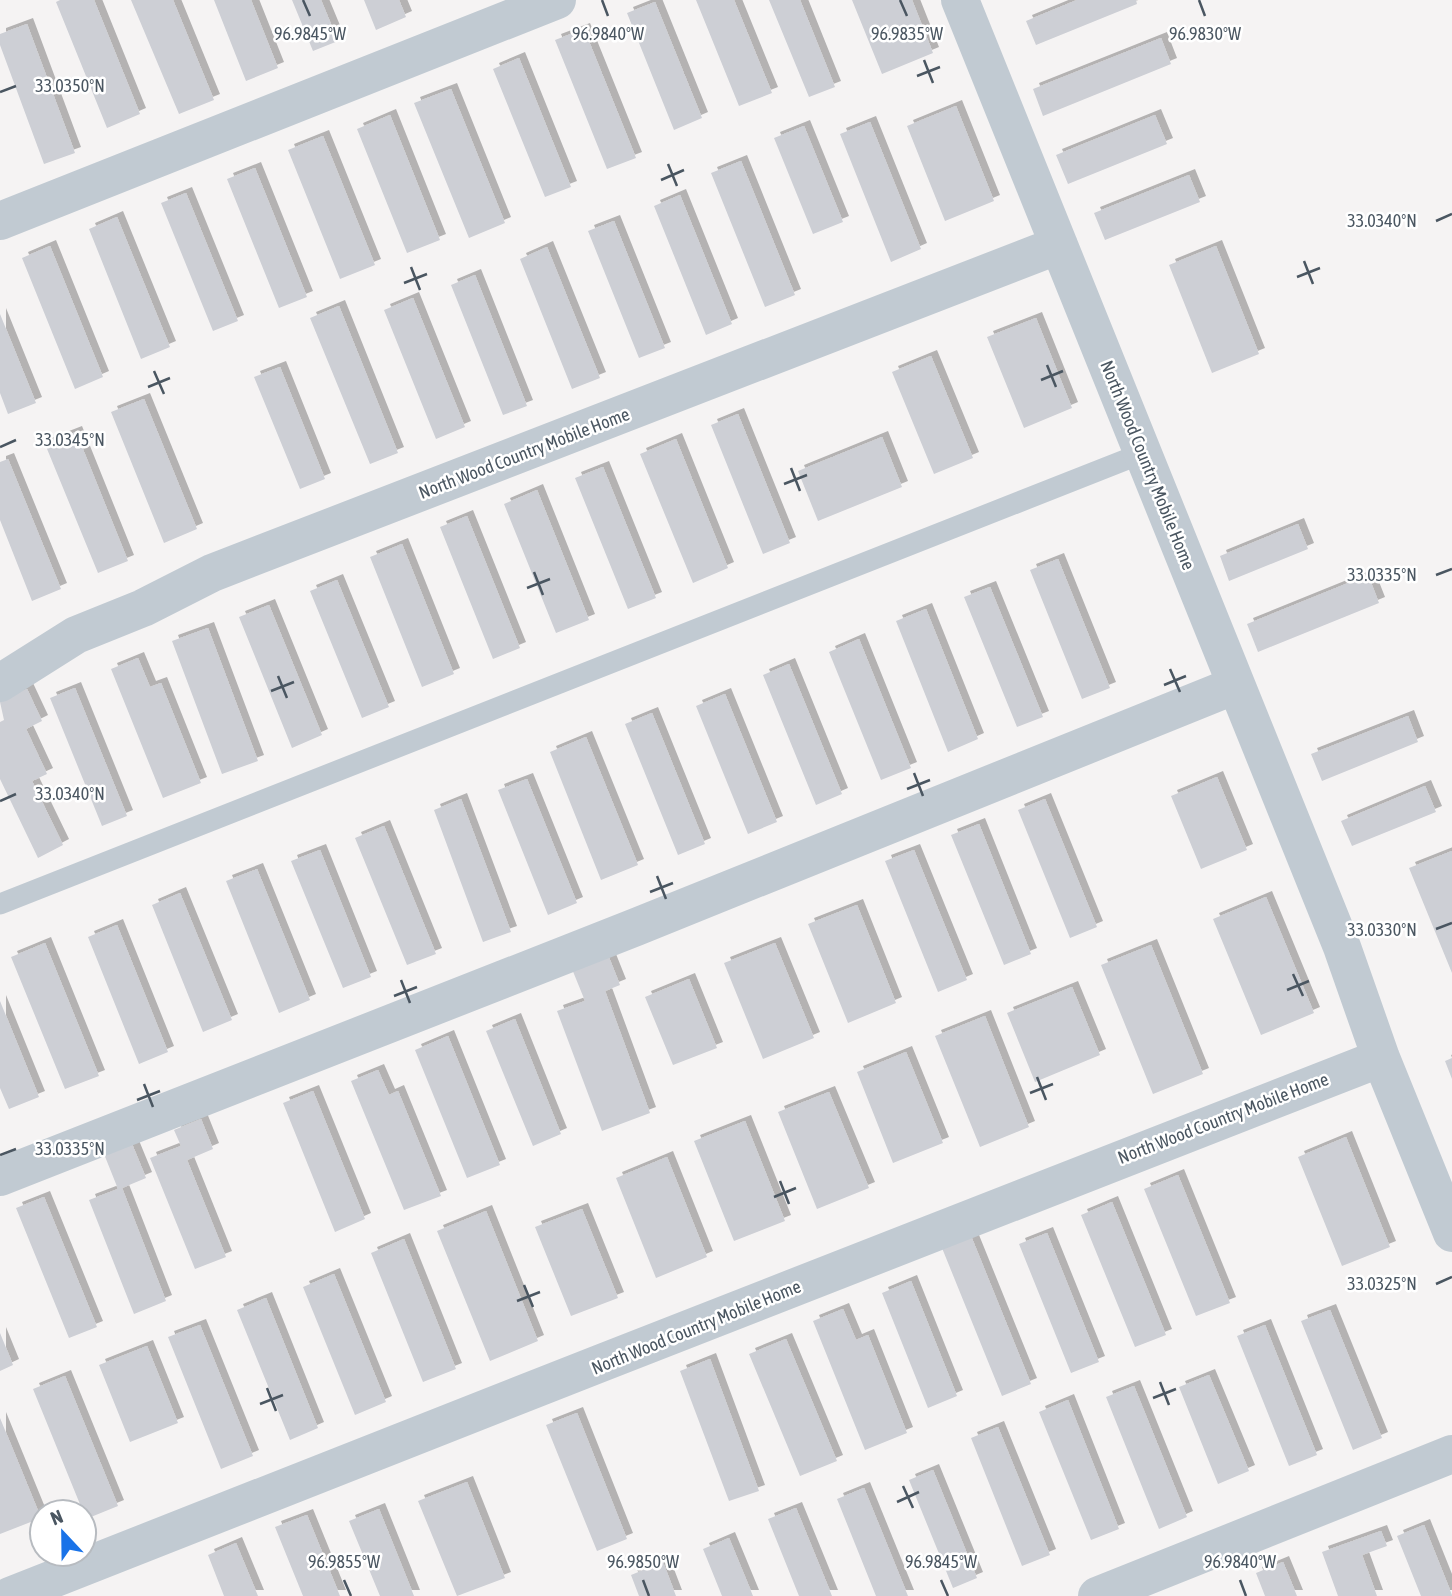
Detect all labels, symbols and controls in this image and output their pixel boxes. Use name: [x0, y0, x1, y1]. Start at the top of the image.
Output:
text: 96.9845°W: [274, 23, 346, 44]
text: 96.9840°W: [572, 23, 644, 44]
text: 96.9835°W: [871, 23, 943, 44]
text: 96.9830°W: [1169, 23, 1241, 44]
text: 33.0350°N: [35, 75, 105, 96]
text: 33.0340°N: [1347, 210, 1417, 231]
street label: North Wood Country Mobile Home: [1096, 357, 1200, 573]
street label: North Wood Country Mobile Home: [416, 403, 632, 503]
text: 33.0345°N: [35, 429, 105, 450]
text: 33.0335°N: [1347, 564, 1417, 585]
text: 33.0340°N: [35, 783, 105, 804]
text: 33.0330°N: [1347, 919, 1417, 940]
street label: North Wood Country Mobile Home: [1115, 1068, 1331, 1168]
text: 33.0335°N: [35, 1138, 105, 1159]
text: 33.0325°N: [1347, 1273, 1417, 1294]
street label: North Wood Country Mobile Home: [588, 1275, 804, 1379]
north arrow: [28, 1498, 98, 1568]
text: N: [47, 1505, 66, 1530]
text: 96.9855°W: [308, 1551, 380, 1572]
text: 96.9850°W: [607, 1551, 679, 1572]
text: 96.9845°W: [905, 1551, 977, 1572]
text: 96.9840°W: [1204, 1551, 1276, 1572]

